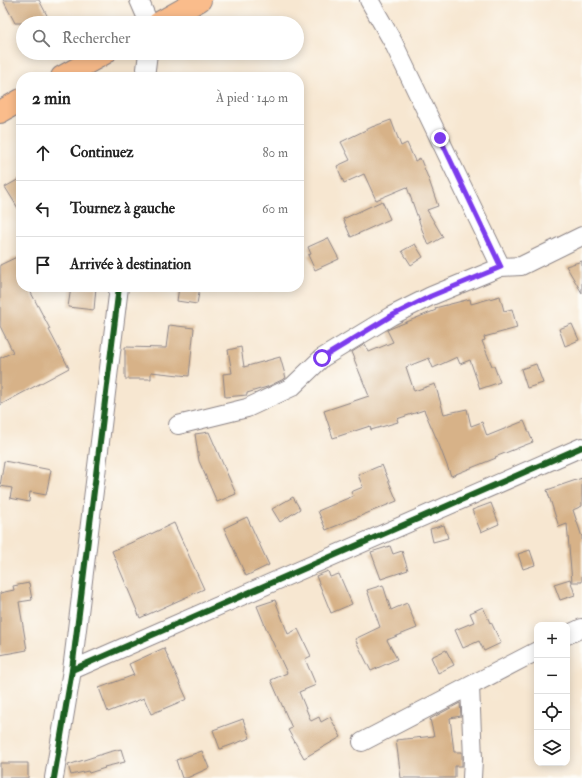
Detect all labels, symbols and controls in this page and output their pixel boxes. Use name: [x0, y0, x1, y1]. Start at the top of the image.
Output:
search box: [16, 16, 304, 60]
icon: search: [30, 27, 52, 49]
text: Rechercher: [62, 29, 130, 48]
text: 2 min: [32, 88, 71, 109]
text: À pied · 140 m: [216, 90, 288, 106]
route end: [431, 129, 449, 147]
icon: ahead: [32, 142, 54, 164]
text: Continuez: [70, 143, 134, 162]
text: 80 m: [262, 145, 288, 161]
icon: left: [32, 198, 54, 220]
text: Tournez à gauche: [70, 199, 175, 218]
text: 60 m: [262, 201, 288, 217]
icon: arrive: [32, 254, 54, 276]
text: Arrivée à destination: [70, 255, 191, 274]
route start: [313, 349, 331, 367]
map controls: [534, 622, 570, 766]
button: +: [534, 622, 570, 658]
button: −: [534, 658, 570, 694]
button: locate: [534, 694, 570, 730]
button: layers: [534, 730, 570, 766]

